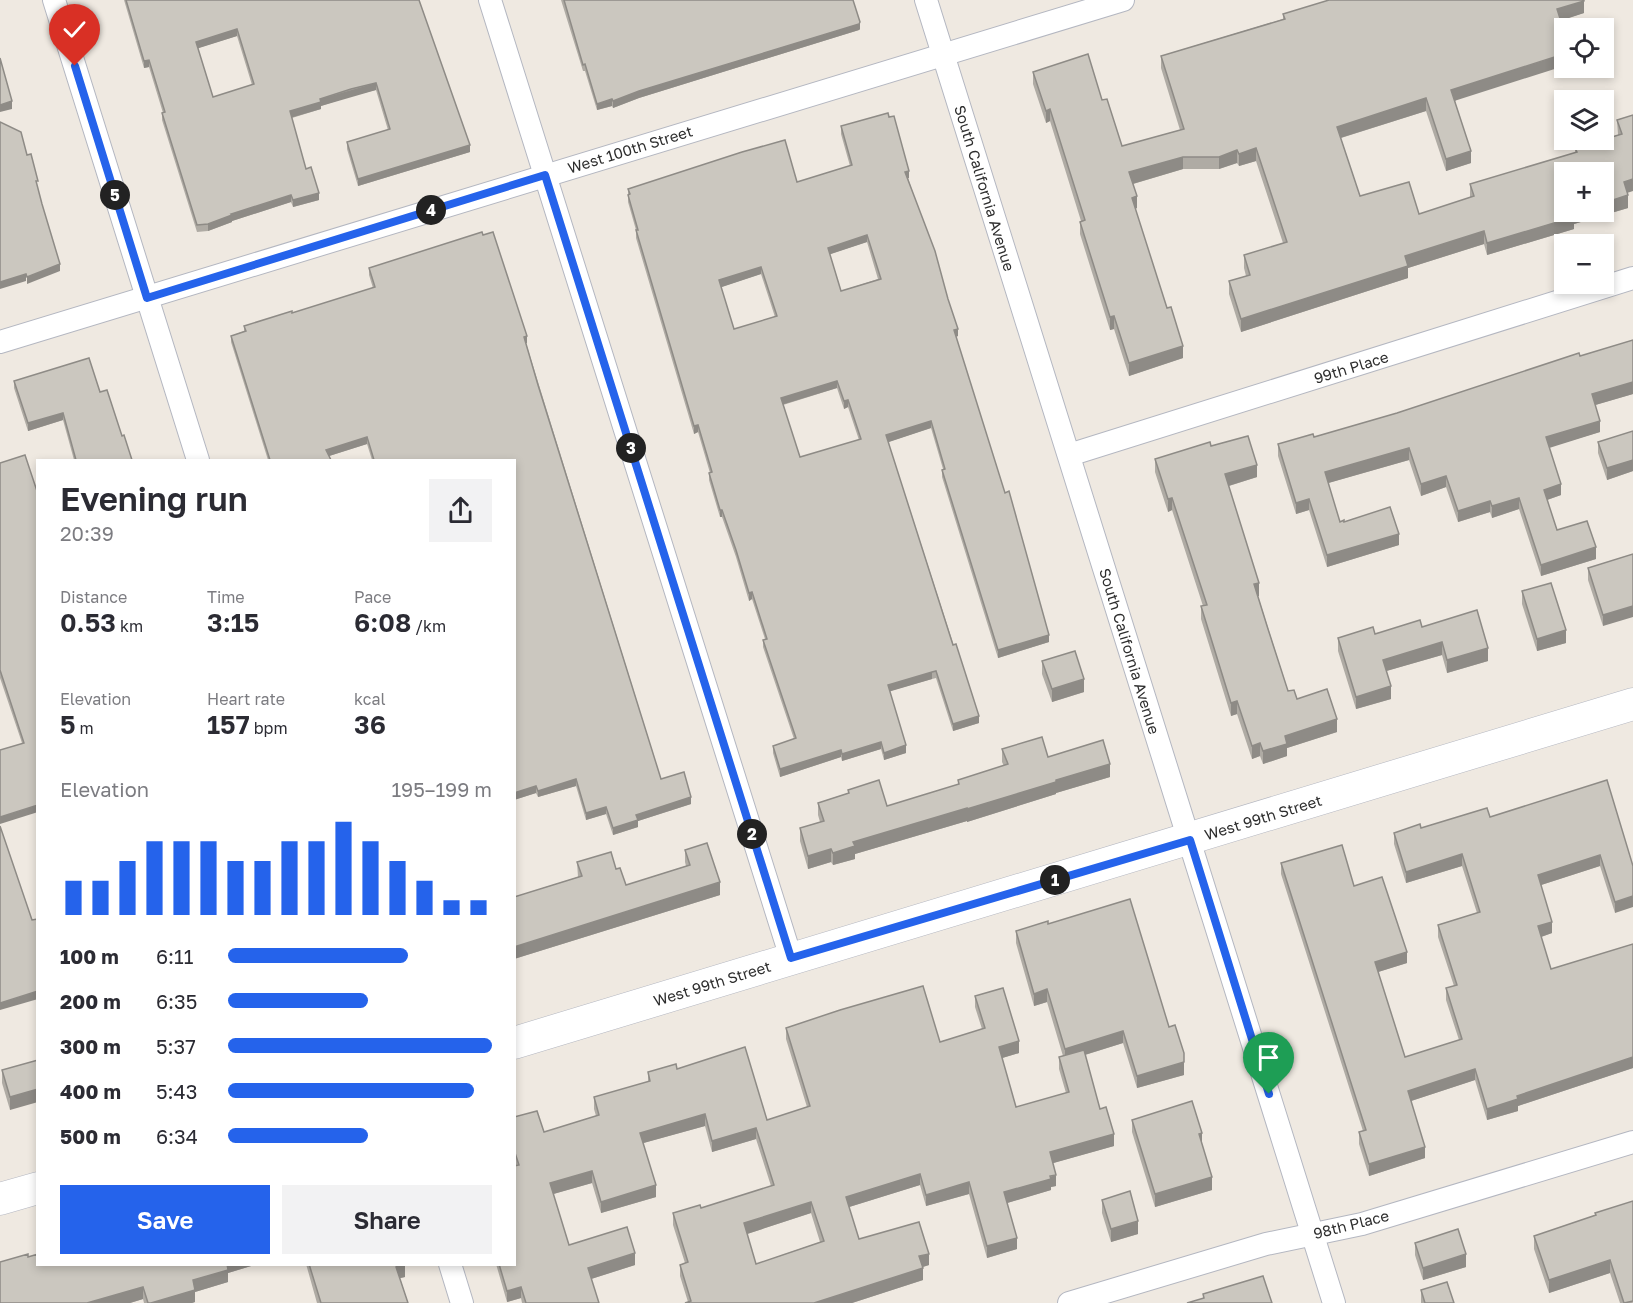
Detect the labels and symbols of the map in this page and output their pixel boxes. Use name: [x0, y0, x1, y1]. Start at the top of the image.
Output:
pin: [49, 4, 100, 66]
street label: South California Avenue: [951, 103, 1019, 274]
street label: West 100th Street: [565, 121, 695, 177]
pin: 5: [100, 180, 130, 210]
pin: 4: [416, 195, 446, 225]
street label: 99th Place: [1311, 347, 1391, 387]
pin: 3: [616, 433, 646, 463]
street label: South California Avenue: [1096, 566, 1164, 737]
street label: West 99th Street: [1202, 791, 1324, 843]
pin: 2: [737, 819, 767, 849]
pin: 1: [1040, 865, 1070, 895]
street label: West 99th Street: [651, 957, 773, 1009]
pin: [1243, 1032, 1294, 1094]
street label: 98th Place: [1311, 1206, 1391, 1242]

